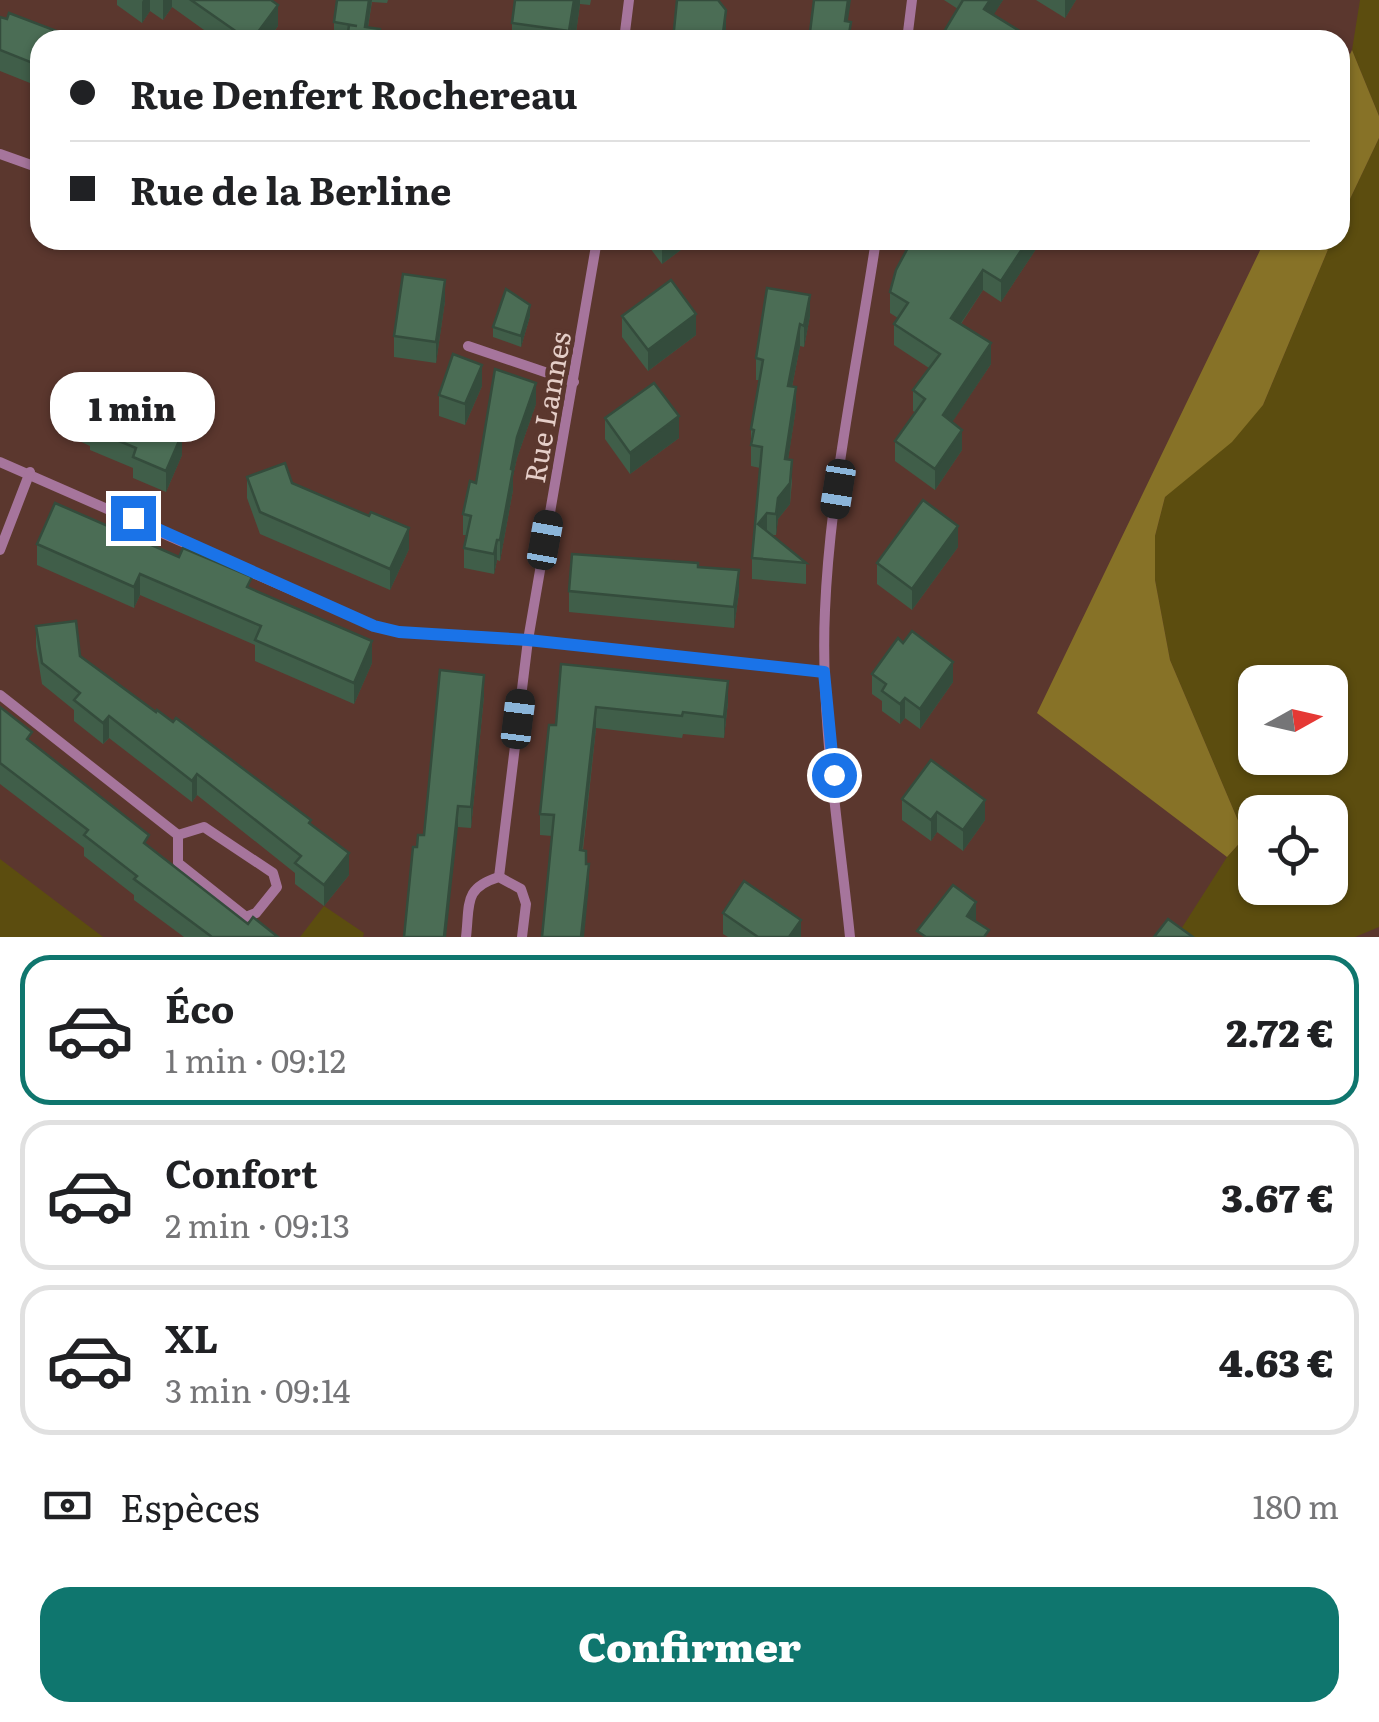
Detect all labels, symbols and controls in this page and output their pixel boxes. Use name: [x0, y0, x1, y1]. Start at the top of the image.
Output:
text: Rue Denfert Rochereau: [130, 64, 578, 121]
text: Rue de la Berline: [130, 160, 452, 217]
street label: Rue Lannes: [512, 328, 580, 486]
callout: 1 min: [51, 373, 216, 443]
text: 1 min: [89, 383, 176, 431]
car: [818, 457, 858, 521]
route end: [111, 496, 156, 541]
car: [525, 508, 565, 572]
north arrow: [1238, 665, 1348, 775]
map controls: [1238, 665, 1348, 905]
car: [499, 687, 537, 751]
route start: [812, 753, 857, 798]
button: locate: [1238, 795, 1348, 905]
text: Éco: [165, 978, 235, 1035]
icon: car: [45, 985, 135, 1075]
text: 2.72 €: [1226, 1002, 1334, 1059]
text: 1 min · 09:12: [165, 1035, 346, 1083]
text: Confort: [165, 1143, 318, 1200]
icon: car: [45, 1150, 135, 1240]
text: 3.67 €: [1221, 1167, 1334, 1224]
text: 2 min · 09:13: [165, 1200, 350, 1248]
text: XL: [165, 1308, 218, 1365]
icon: car: [45, 1315, 135, 1405]
text: 4.63 €: [1219, 1332, 1334, 1389]
text: 3 min · 09:14: [165, 1365, 350, 1413]
text: Espèces: [120, 1477, 260, 1534]
icon: cash: [40, 1478, 95, 1533]
text: 180 m: [1252, 1481, 1339, 1529]
button: Confirmer: [40, 1587, 1339, 1702]

